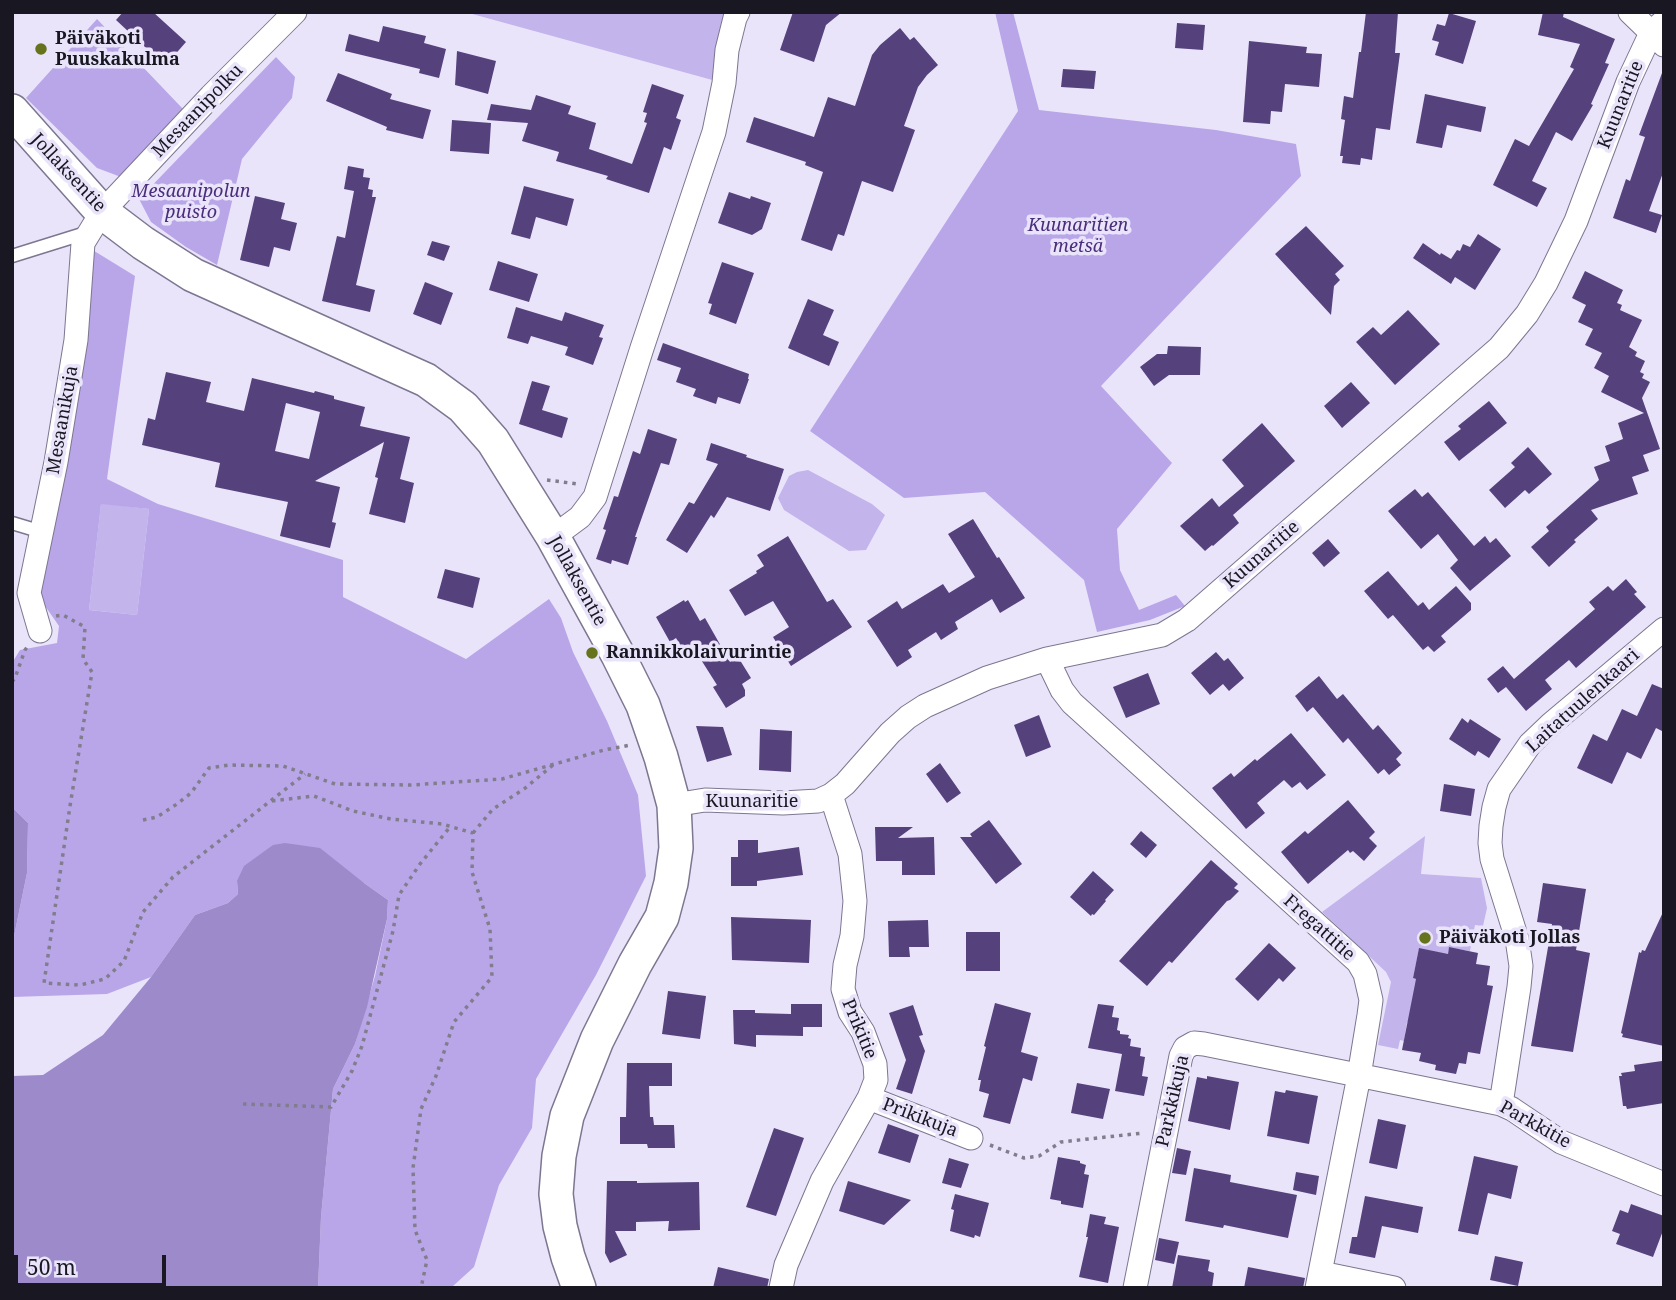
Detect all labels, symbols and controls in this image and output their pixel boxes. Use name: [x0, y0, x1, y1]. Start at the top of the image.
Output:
place label: Päiväkoti Puuskakulma: [55, 28, 180, 70]
marker: Päiväkoti Puuskakulma: [33, 41, 49, 57]
street label: Kuunaritie: [1594, 58, 1648, 152]
street label: Mesaanipolku: [148, 60, 248, 162]
street label: Jollaksentie: [26, 129, 110, 217]
park label: Mesaanipolun puisto: [132, 181, 250, 224]
park label: Kuunaritien metsä: [1028, 215, 1128, 258]
street label: Mesaanikuja: [43, 364, 83, 476]
street label: Kuunaritie: [1220, 516, 1304, 594]
street label: Jollaksentie: [543, 532, 611, 630]
place label: Rannikkolaivurintie: [606, 642, 792, 664]
marker: Rannikkolaivurintie: [584, 645, 600, 661]
street label: Laitatuulenkaari: [1522, 645, 1644, 757]
street label: Kuunaritie: [706, 791, 798, 813]
street label: Fregattitie: [1279, 890, 1359, 966]
place label: Päiväkoti Jollas: [1439, 927, 1580, 949]
marker: Päiväkoti Jollas: [1417, 930, 1433, 946]
street label: Prikitie: [837, 996, 881, 1062]
street label: Parkkikuja: [1152, 1053, 1194, 1149]
street label: Prikikuja: [879, 1094, 961, 1142]
street label: Parkkitie: [1496, 1097, 1574, 1153]
scale bar: [18, 1240, 170, 1284]
text: 50 m: [27, 1253, 76, 1281]

